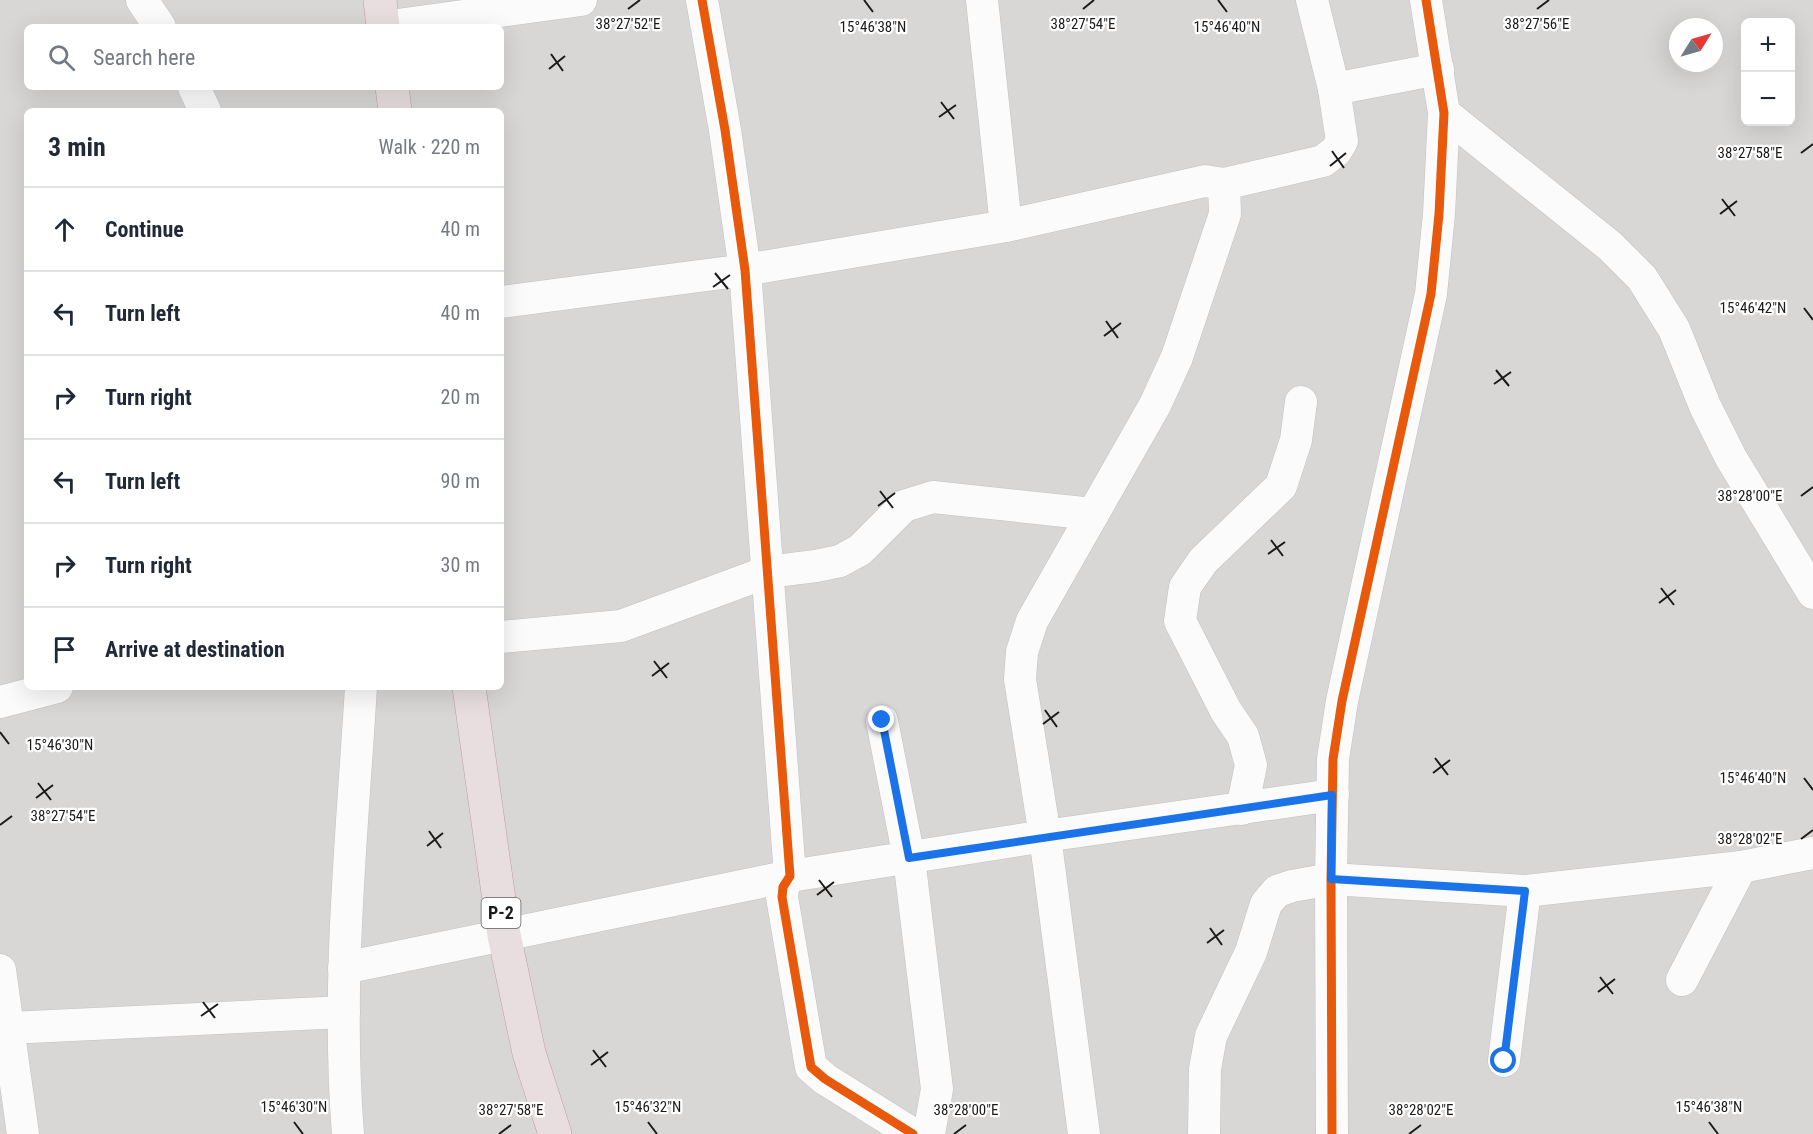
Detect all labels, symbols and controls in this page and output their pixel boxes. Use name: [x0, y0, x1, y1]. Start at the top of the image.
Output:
text: 38°27'52"E: [596, 15, 660, 33]
text: 38°27'54"E: [1051, 15, 1115, 33]
text: 38°27'56"E: [1505, 15, 1569, 33]
text: 15°46'38"N: [840, 18, 906, 36]
text: 15°46'40"N: [1194, 18, 1260, 36]
north arrow: [1669, 18, 1723, 72]
map controls: [1741, 18, 1795, 126]
button: +: [1741, 18, 1795, 72]
search box: [24, 24, 504, 90]
icon: search: [45, 41, 78, 74]
text: Search here: [93, 45, 195, 70]
button: −: [1741, 72, 1795, 126]
text: 3 min: [48, 132, 106, 162]
text: Walk · 220 m: [379, 135, 480, 159]
text: 38°27'58"E: [1718, 144, 1782, 162]
icon: ahead: [48, 213, 81, 246]
text: Continue: [105, 217, 184, 242]
text: 40 m: [441, 217, 480, 241]
icon: left: [48, 297, 81, 330]
text: 15°46'42"N: [1720, 299, 1786, 317]
text: Turn left: [105, 301, 180, 326]
text: 40 m: [441, 301, 480, 325]
icon: right: [48, 381, 81, 414]
text: Turn right: [105, 385, 192, 410]
text: 20 m: [441, 385, 480, 409]
icon: left: [48, 465, 81, 498]
text: Turn left: [105, 469, 180, 494]
text: 90 m: [441, 469, 480, 493]
text: 38°28'00"E: [1718, 487, 1782, 505]
icon: right: [48, 549, 81, 582]
text: Turn right: [105, 553, 192, 578]
text: 30 m: [441, 553, 480, 577]
icon: arrive: [48, 633, 81, 666]
text: Arrive at destination: [105, 637, 285, 662]
route end: [868, 706, 894, 732]
text: 15°46'30"N: [27, 736, 93, 754]
text: 15°46'40"N: [1720, 769, 1786, 787]
text: 38°27'54"E: [31, 807, 95, 825]
text: 38°28'02"E: [1718, 830, 1782, 848]
road number: P-2: [482, 898, 520, 928]
route start: [1490, 1047, 1516, 1073]
text: 15°46'30"N: [261, 1098, 327, 1116]
text: 15°46'32"N: [615, 1098, 681, 1116]
text: 15°46'38"N: [1676, 1098, 1742, 1116]
text: 38°27'58"E: [479, 1101, 543, 1119]
text: 38°28'00"E: [934, 1101, 998, 1119]
text: 38°28'02"E: [1389, 1101, 1453, 1119]

